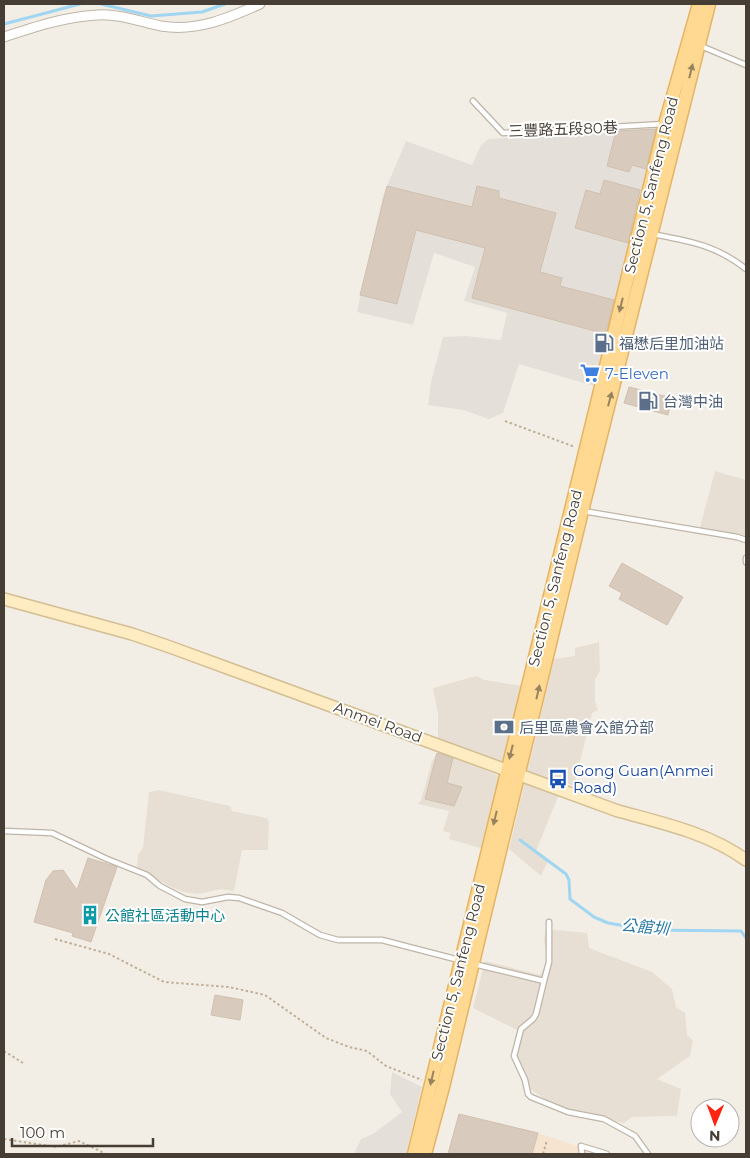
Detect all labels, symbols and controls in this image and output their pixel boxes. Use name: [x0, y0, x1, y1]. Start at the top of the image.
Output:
one-way arrow: [687, 63, 695, 78]
street label: Section 5, Sanfeng Road: [620, 94, 682, 276]
street label: 三豐路五段80巷: [508, 118, 618, 140]
one-way arrow: [617, 297, 625, 312]
fuel station icon: 福懋后里加油站: [593, 332, 615, 354]
place label: 福懋后里加油站: [619, 334, 724, 353]
supermarket icon: 7-Eleven: [579, 362, 601, 384]
place label: 7-Eleven: [605, 364, 669, 383]
fuel station icon: 台灣中油: [637, 390, 659, 412]
one-way arrow: [606, 391, 614, 406]
place label: 台灣中油: [663, 392, 723, 411]
street label: Section 5, Sanfeng Road: [524, 487, 586, 669]
one-way arrow: [534, 685, 542, 700]
street label: Anmei Road: [331, 697, 425, 747]
bank icon: 后里區農會公館分部: [493, 716, 515, 738]
place label: 后里區農會公館分部: [519, 718, 654, 737]
one-way arrow: [507, 744, 515, 759]
place label: Gong Guan(Anmei Road): [573, 761, 714, 797]
bus stop icon: Gong Guan(Anmei Road): [547, 768, 569, 790]
one-way arrow: [491, 810, 499, 825]
street label: Section 5, Sanfeng Road: [427, 881, 489, 1063]
building icon: 公館社區活動中心: [79, 904, 101, 926]
place label: 公館社區活動中心: [105, 906, 225, 925]
water label: 公館圳: [620, 915, 672, 939]
one-way arrow: [428, 1070, 436, 1085]
north arrow: [690, 1098, 740, 1148]
scale bar: [12, 1116, 154, 1148]
text: 100 m: [20, 1123, 65, 1142]
text: N: [709, 1127, 721, 1145]

